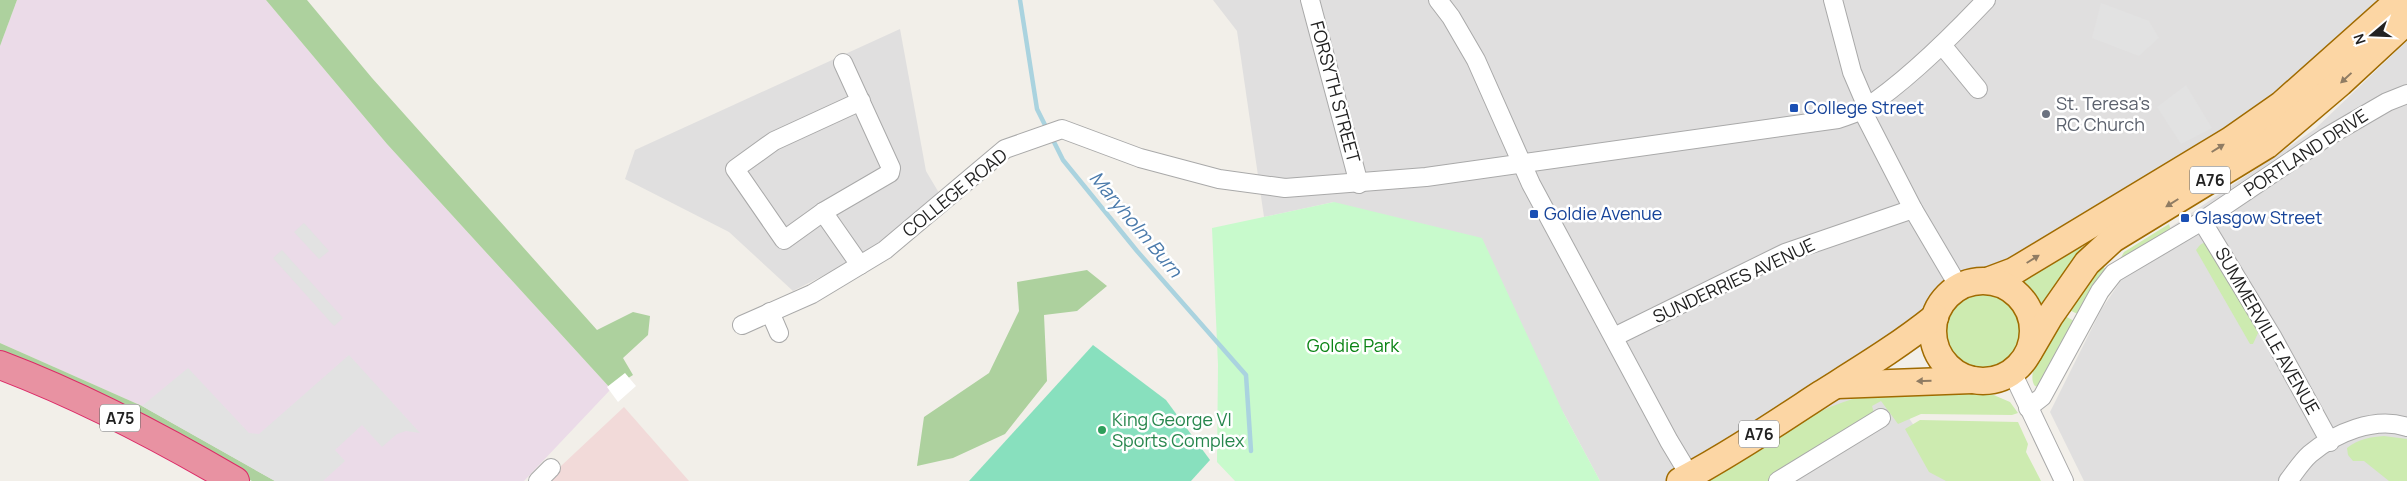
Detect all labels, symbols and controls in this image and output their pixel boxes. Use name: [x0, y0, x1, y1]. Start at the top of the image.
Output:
north arrow: [2347, 10, 2397, 60]
street label: FORSYTH STREET: [1306, 18, 1366, 165]
text: N: [2349, 32, 2370, 47]
one-way arrow: [2340, 72, 2352, 84]
place label: St. Teresa's RC Church: [2056, 91, 2150, 136]
place label: College Street: [1804, 95, 1924, 119]
marker: College Street: [1788, 102, 1800, 114]
street label: PORTLAND DRIVE: [2239, 103, 2372, 201]
marker: St. Teresa's RC Church: [2040, 108, 2052, 120]
street label: COLLEGE ROAD: [897, 143, 1012, 242]
one-way arrow: [2211, 144, 2224, 153]
water label: Maryholm Burn: [1084, 165, 1189, 283]
road number: A76: [2190, 166, 2230, 194]
one-way arrow: [2166, 199, 2179, 208]
place label: Goldie Avenue: [1544, 201, 1662, 225]
place label: Glasgow Street: [2195, 205, 2323, 229]
marker: Goldie Avenue: [1528, 208, 1540, 220]
marker: Glasgow Street: [2179, 212, 2191, 224]
street label: SUNDERRIES AVENUE: [1649, 232, 1819, 328]
street label: SUMMERVILLE AVENUE: [2210, 242, 2326, 419]
one-way arrow: [2027, 255, 2040, 264]
park label: Goldie Park: [1307, 333, 1400, 357]
one-way arrow: [1916, 377, 1932, 385]
road number: A75: [100, 404, 140, 432]
place label: King George VI Sports Complex: [1112, 407, 1245, 452]
road number: A76: [1739, 420, 1779, 448]
marker: King George VI Sports Complex: [1096, 424, 1108, 436]

